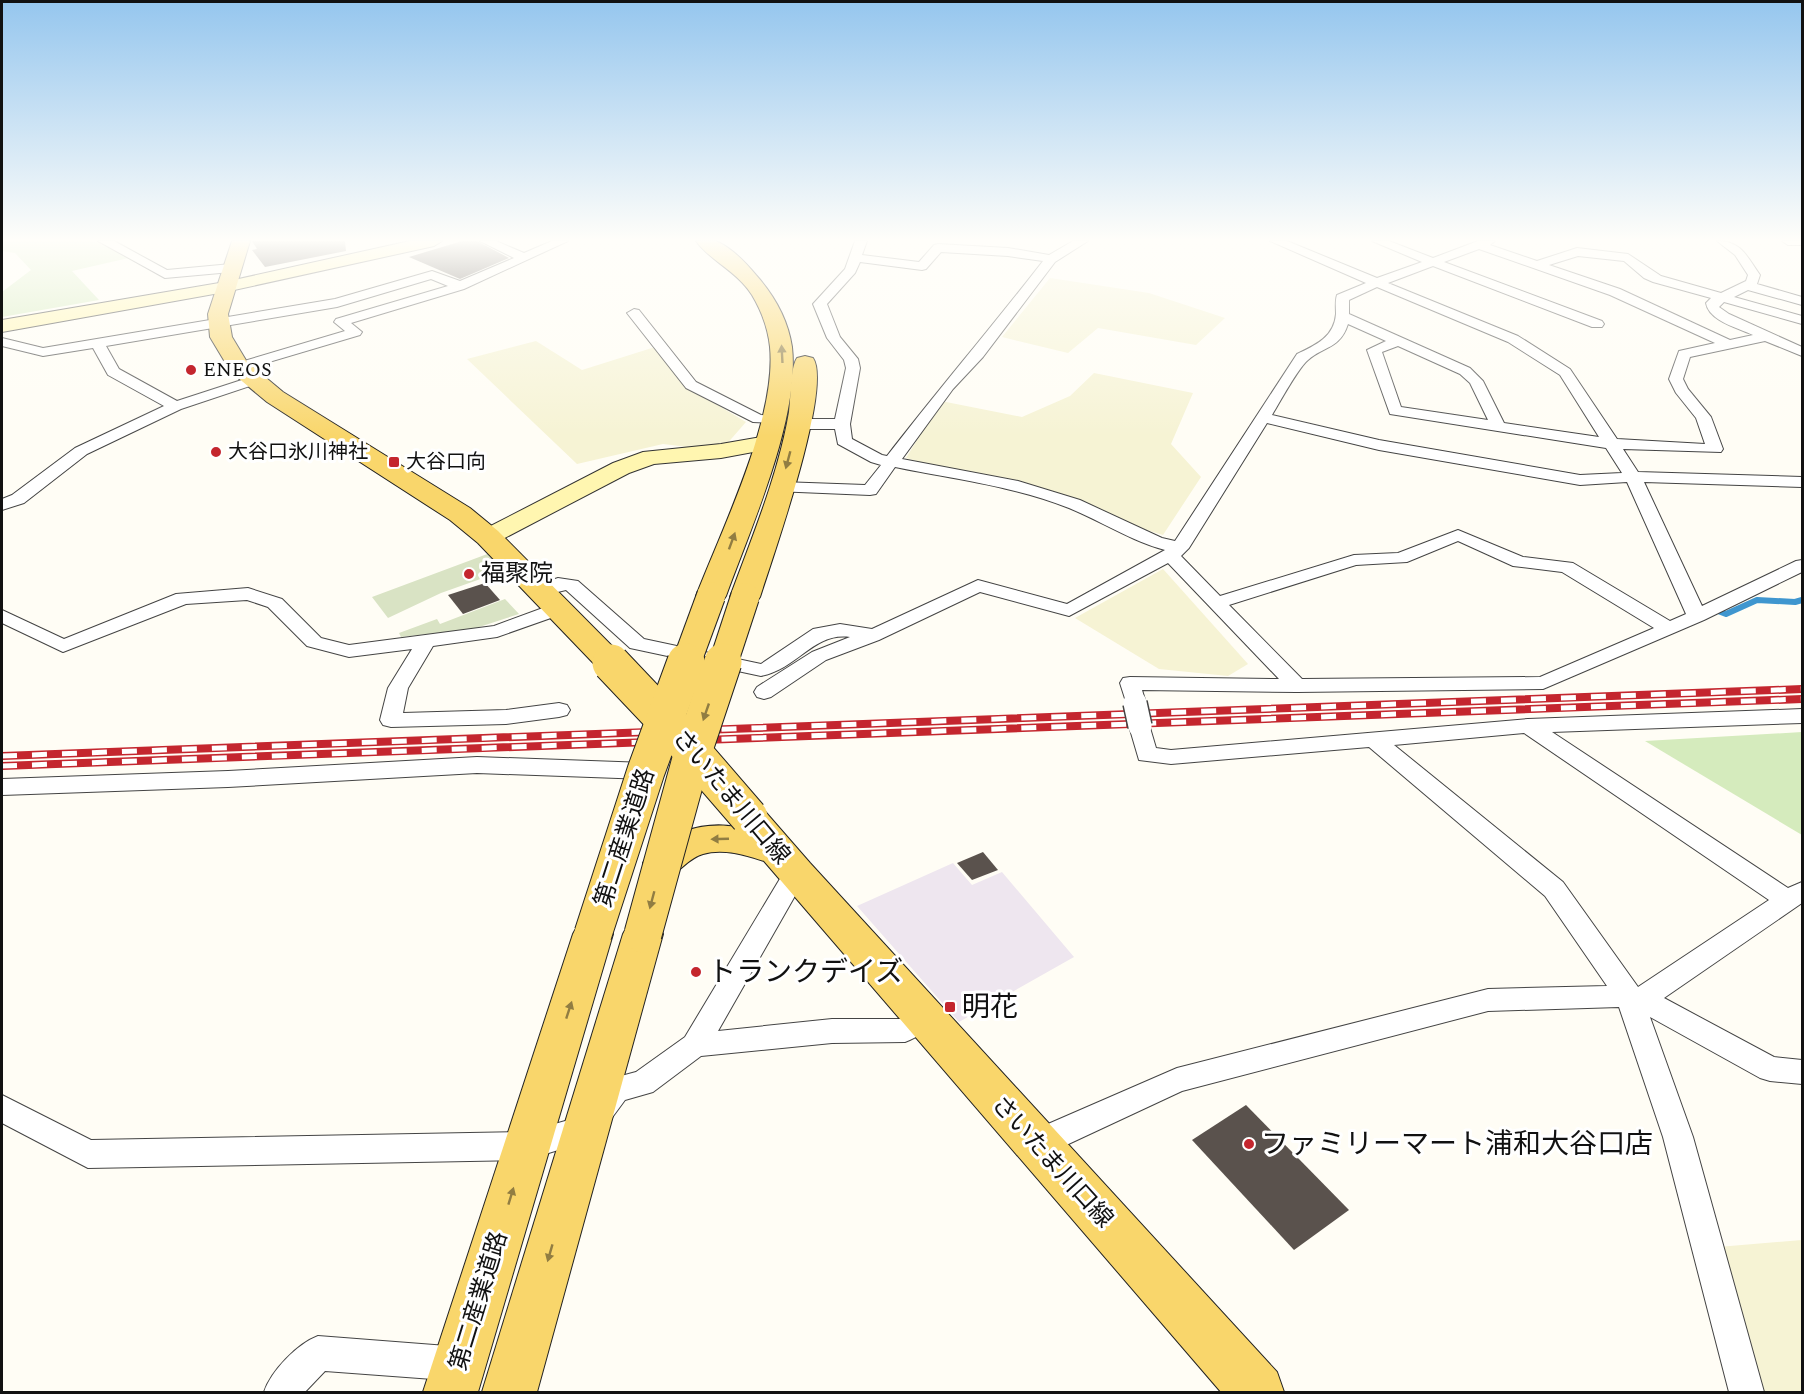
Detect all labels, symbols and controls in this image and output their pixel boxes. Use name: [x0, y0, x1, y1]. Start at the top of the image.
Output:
one-way arrow: [778, 345, 787, 364]
place label: ENEOS: [203, 355, 272, 385]
marker: ENEOS: [184, 363, 198, 377]
place label: 大谷口氷川神社: [228, 437, 368, 467]
marker: 大谷口氷川神社: [209, 445, 223, 459]
place label: 大谷口向: [406, 447, 486, 477]
one-way arrow: [783, 450, 793, 469]
marker: 大谷口向: [387, 455, 401, 469]
one-way arrow: [727, 532, 737, 550]
place label: 福聚院: [481, 556, 553, 592]
marker: 福聚院: [462, 567, 476, 581]
one-way arrow: [701, 703, 710, 721]
street label: さいたま川口線: [663, 721, 799, 873]
street label: 第二産業道路: [586, 764, 664, 912]
one-way arrow: [711, 835, 730, 844]
one-way arrow: [647, 890, 657, 909]
place label: トランクデイズ: [708, 951, 903, 994]
marker: トランクデイズ: [689, 965, 703, 979]
place label: 明花: [962, 986, 1018, 1029]
marker: 明花: [943, 1000, 957, 1014]
one-way arrow: [565, 1001, 574, 1019]
street label: さいたま川口線: [983, 1088, 1121, 1236]
place label: ファミリーマート浦和大谷口店: [1261, 1123, 1653, 1166]
marker: ファミリーマート浦和大谷口店: [1242, 1137, 1256, 1151]
one-way arrow: [507, 1187, 516, 1205]
street label: 第二産業道路: [441, 1227, 517, 1375]
one-way arrow: [545, 1244, 554, 1262]

